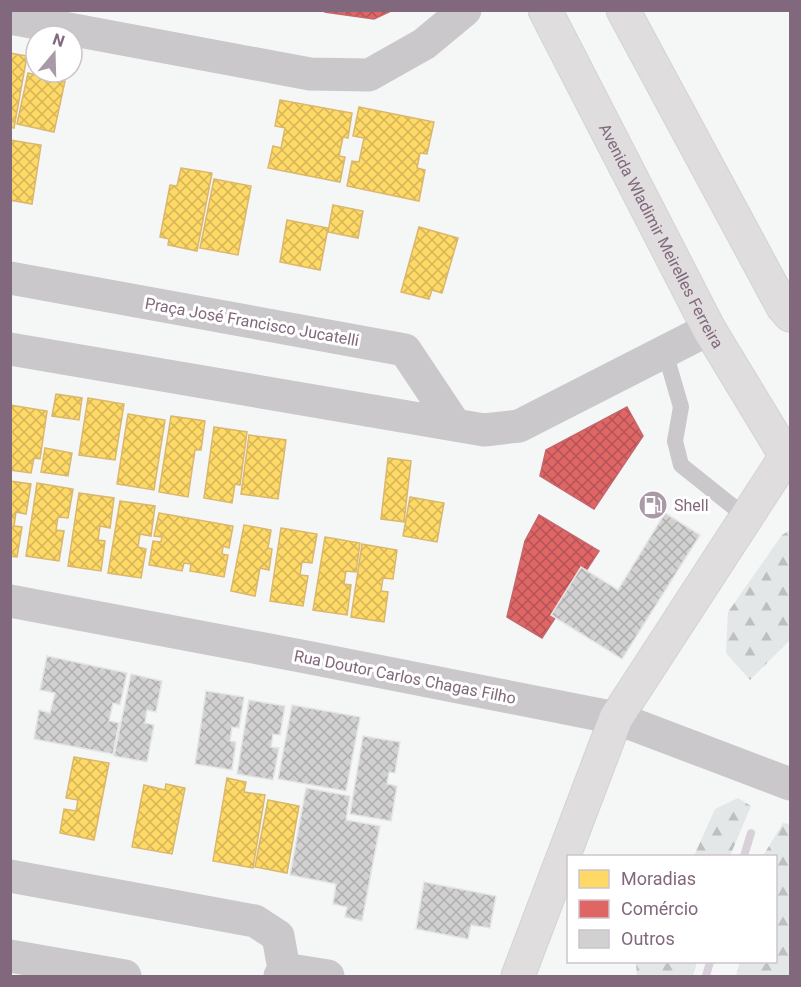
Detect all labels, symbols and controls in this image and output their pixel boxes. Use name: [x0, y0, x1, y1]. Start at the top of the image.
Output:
north arrow: [24, 24, 84, 84]
text: N: [50, 29, 67, 51]
street label: Avenida Wladimir Meirelles Ferreira: [595, 120, 728, 351]
street label: Praça José Francisco Jucatelli: [143, 294, 361, 350]
fuel station icon: Shell: [637, 489, 669, 521]
place label: Shell: [674, 496, 709, 515]
street label: Rua Doutor Carlos Chagas Filho: [292, 646, 518, 708]
legend: [567, 855, 777, 963]
text: Moradias: [621, 868, 696, 889]
text: Comércio: [621, 898, 698, 919]
text: Outros: [621, 928, 675, 949]

